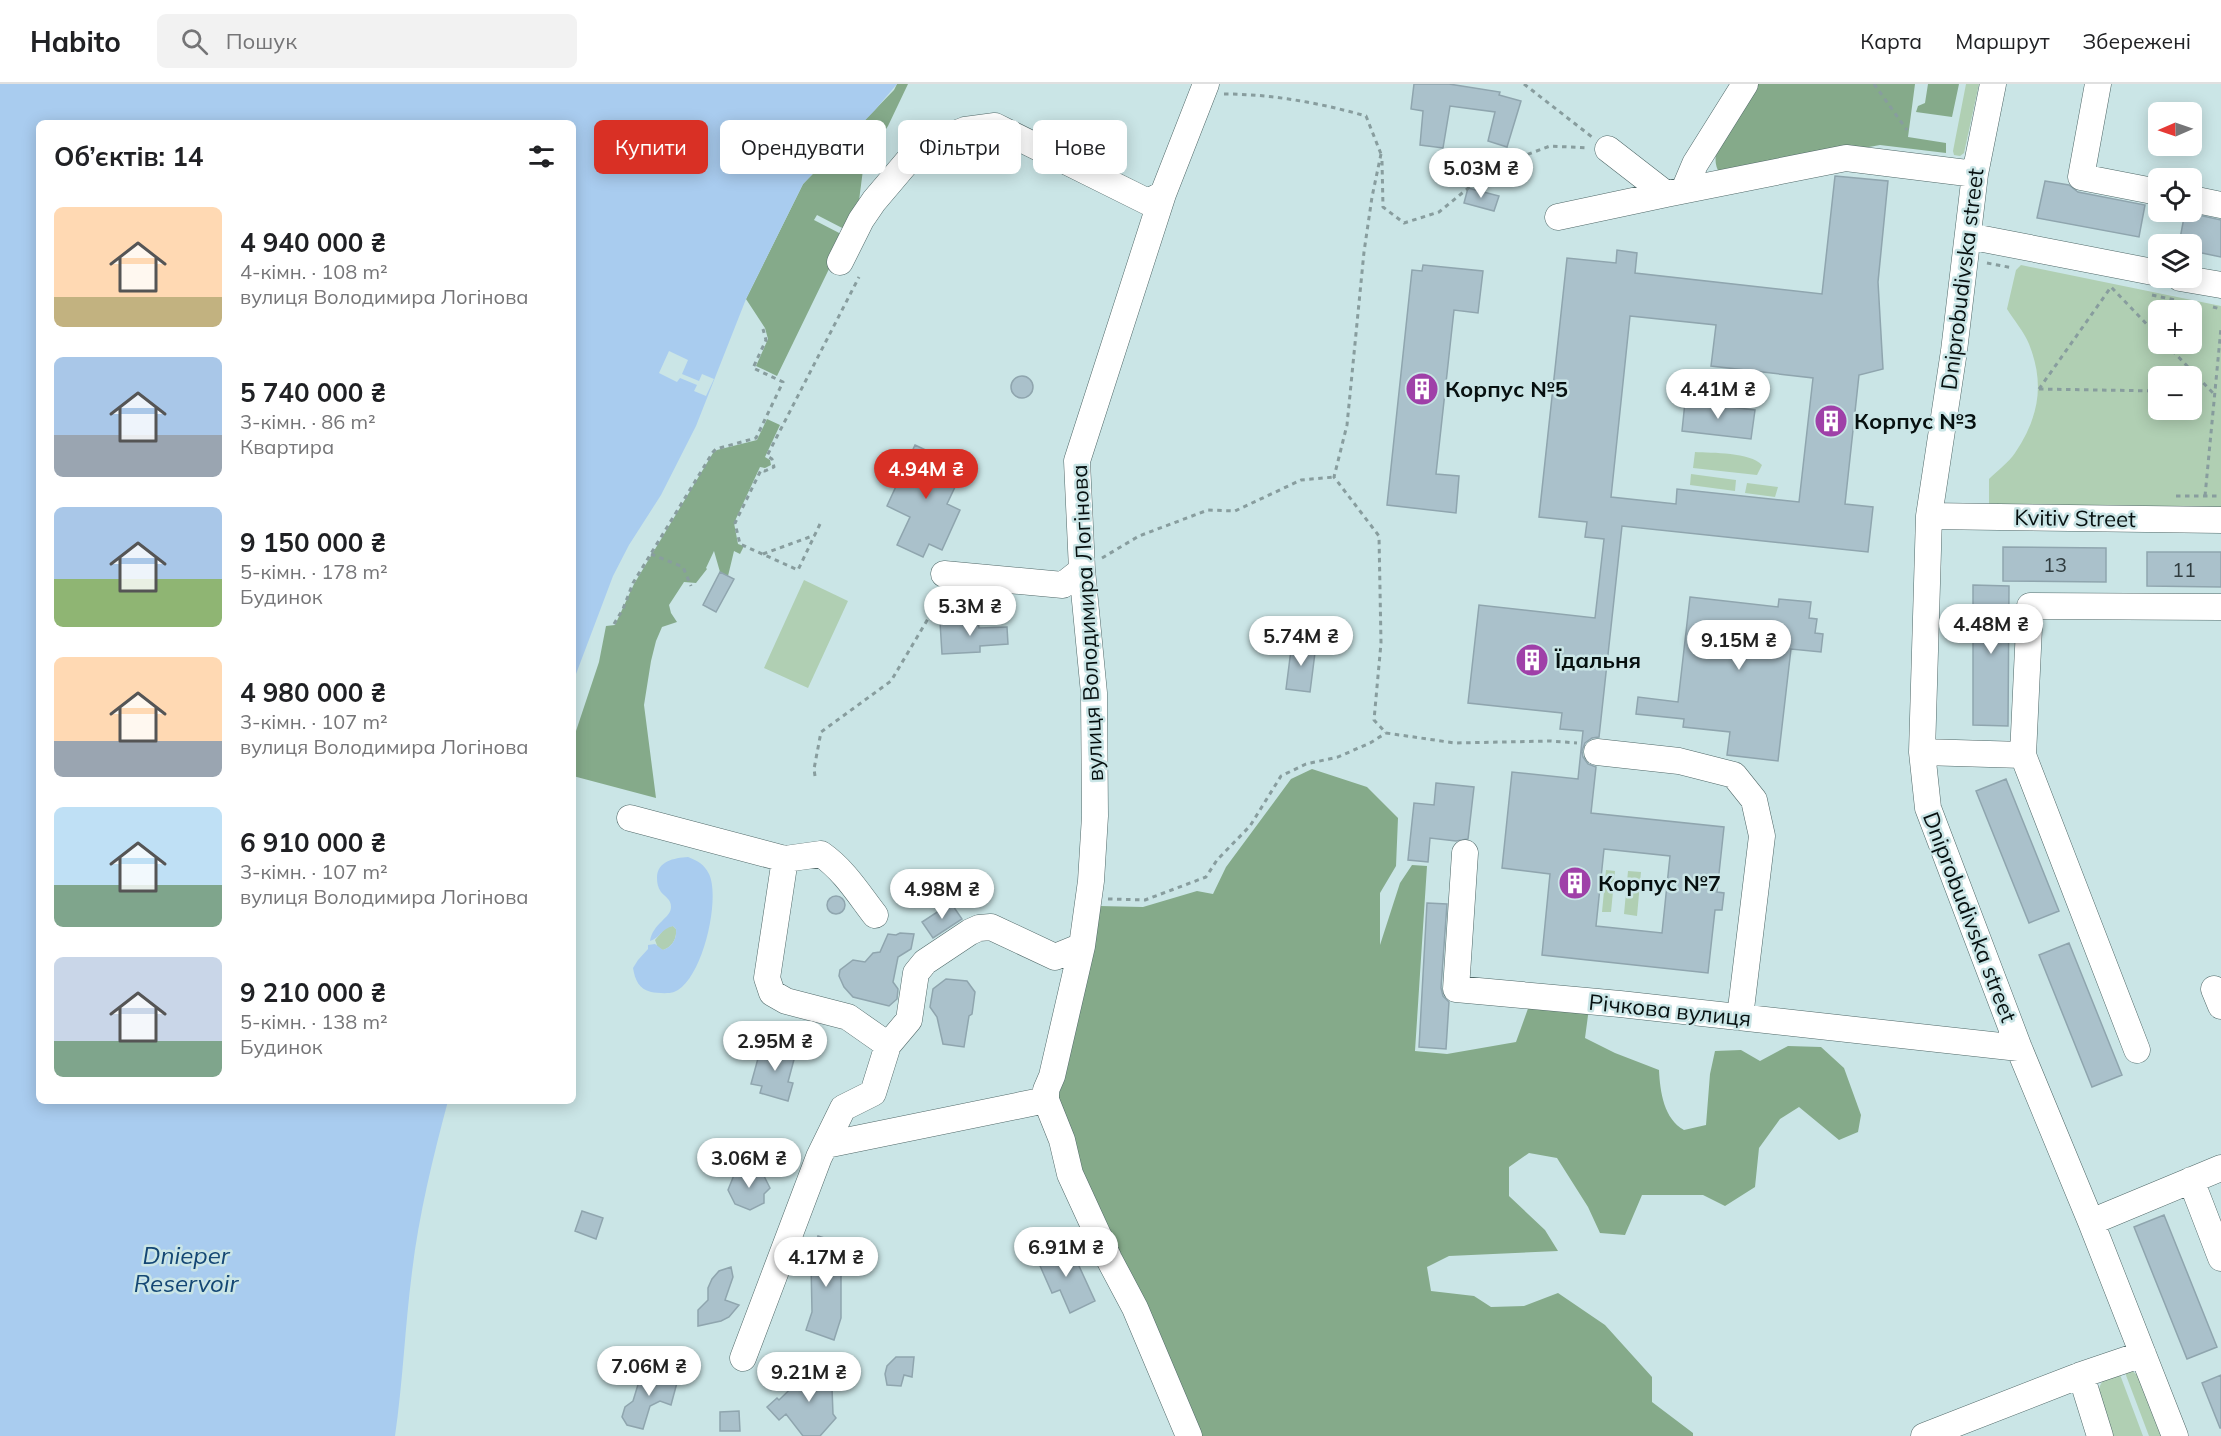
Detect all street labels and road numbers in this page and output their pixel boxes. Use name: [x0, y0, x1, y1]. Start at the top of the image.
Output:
street label: Dniprobudivska street: [1935, 166, 1990, 391]
street label: вулиця Володимира Логінова: [1065, 464, 1109, 782]
street label: Kvitiv Street: [2014, 503, 2136, 533]
street label: Dniprobudivska street: [1917, 808, 2023, 1026]
street label: Річкова вулиця: [1587, 988, 1753, 1032]

